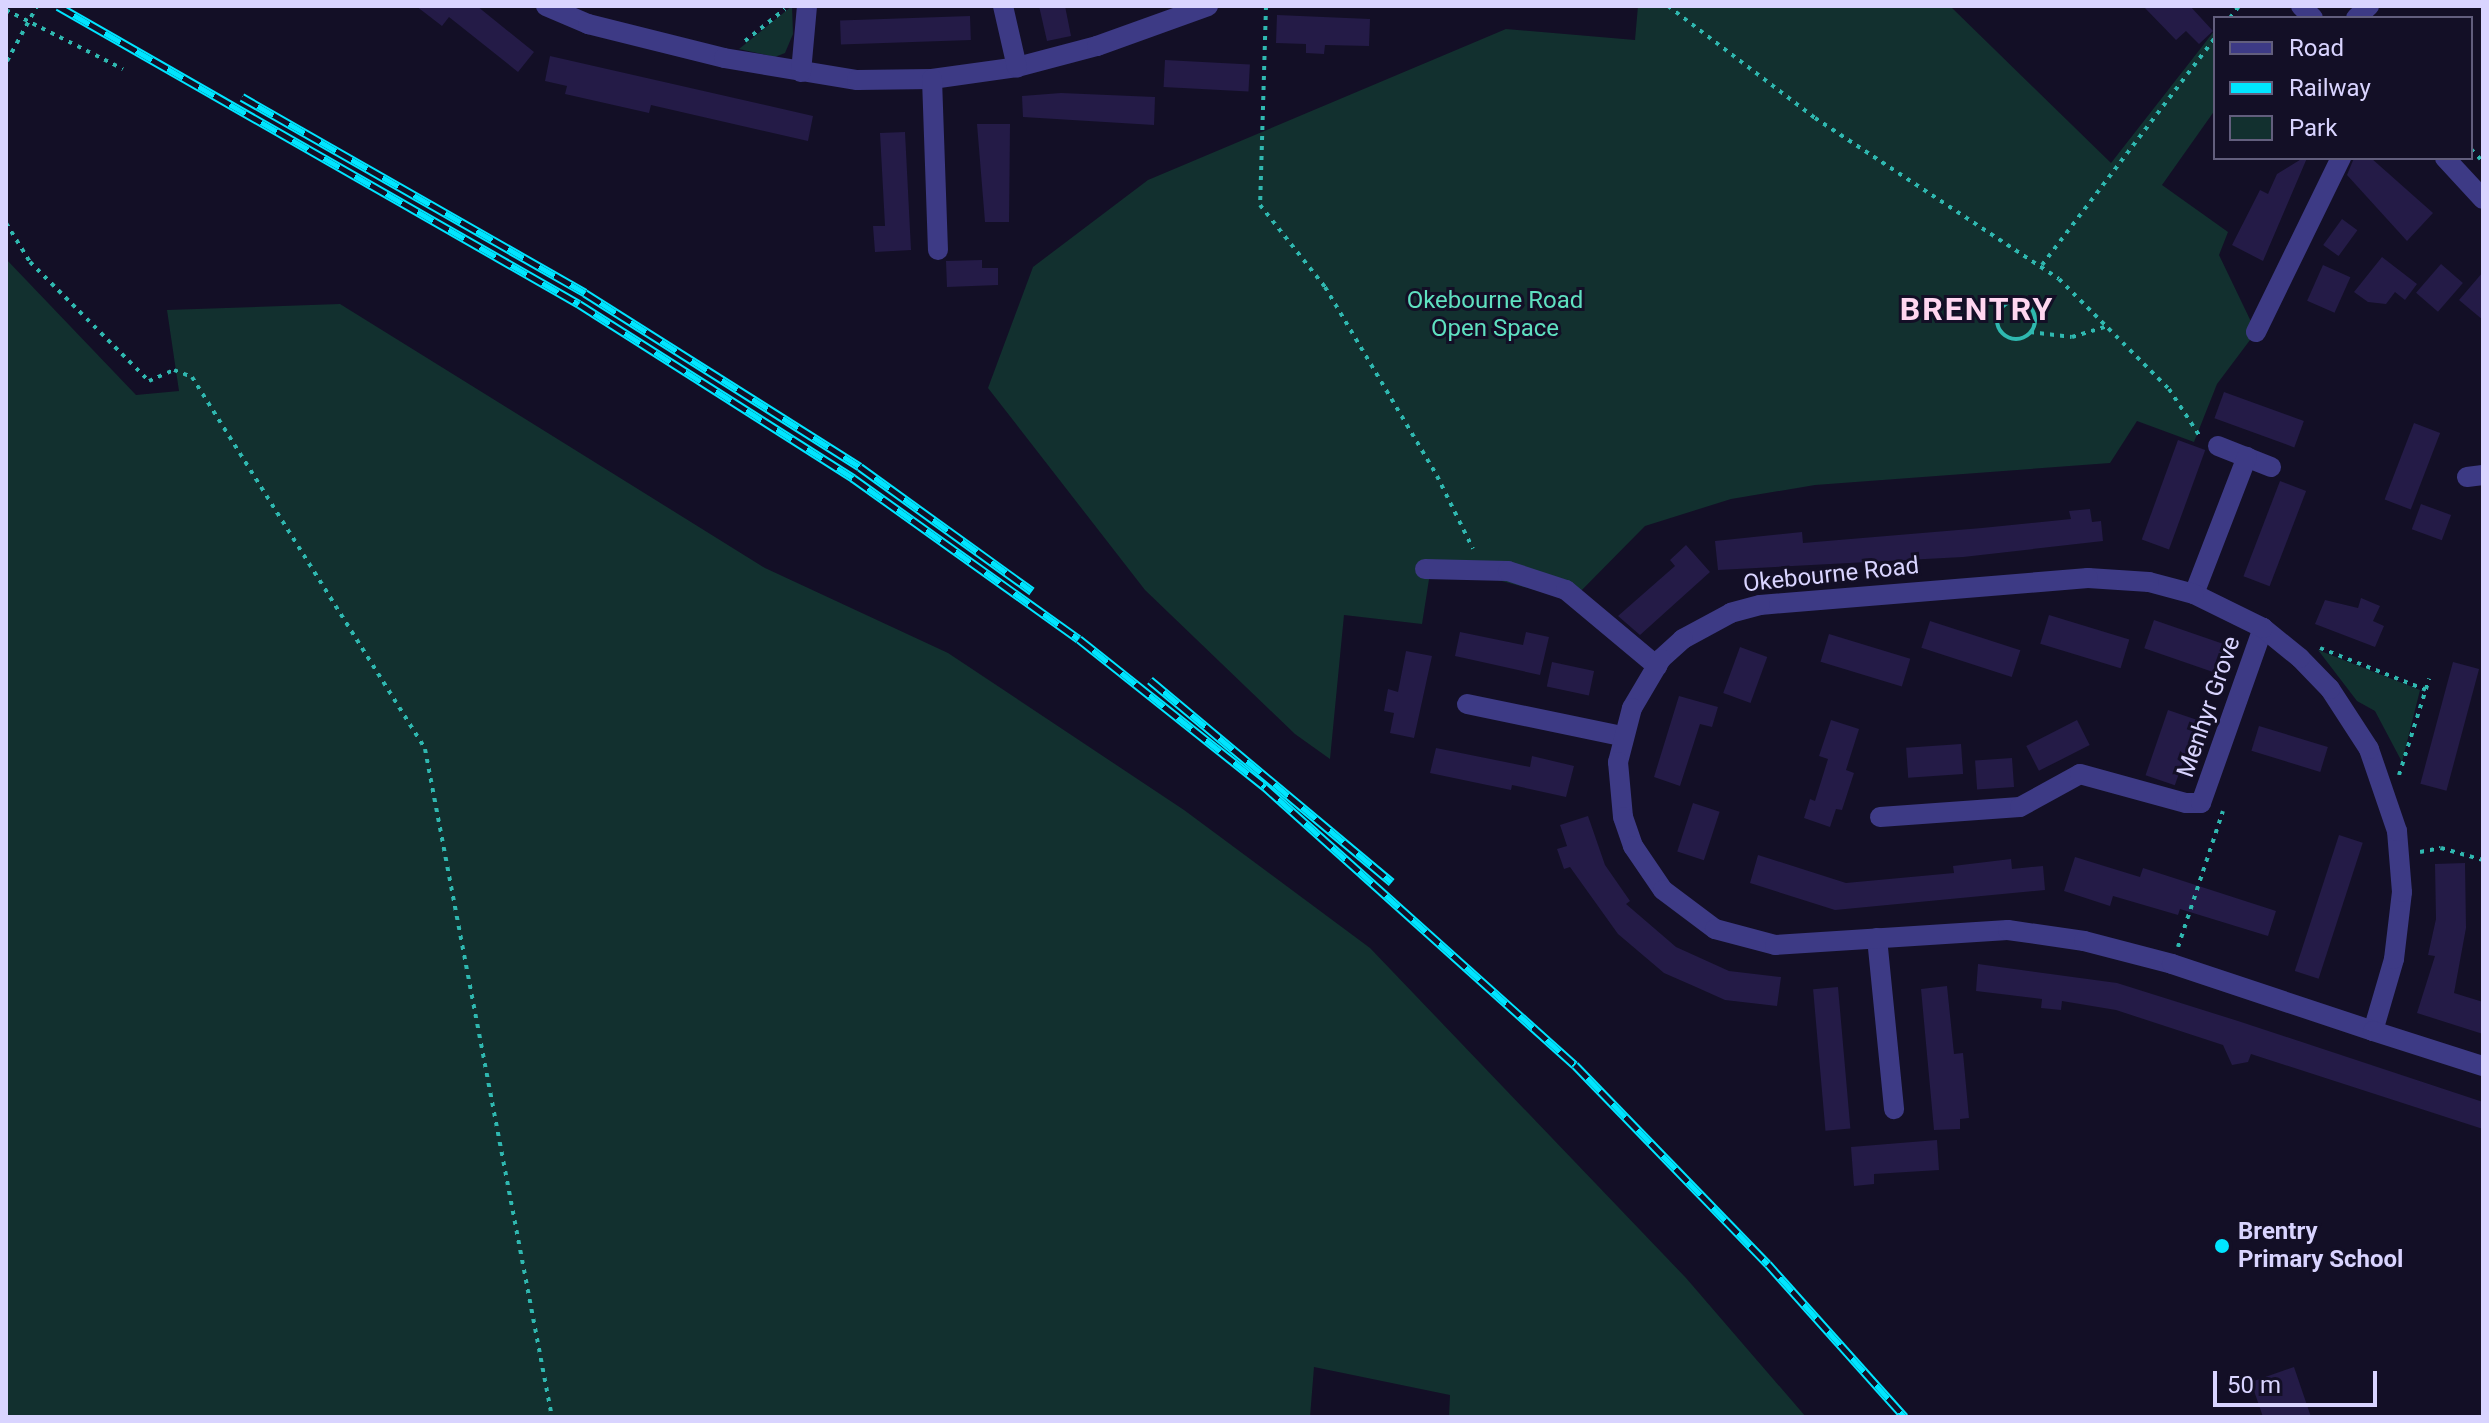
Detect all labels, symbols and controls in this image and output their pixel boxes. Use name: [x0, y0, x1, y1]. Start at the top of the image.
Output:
legend: [2213, 16, 2473, 160]
text: Road: [2289, 34, 2344, 62]
text: Railway: [2289, 74, 2371, 102]
text: Park: [2289, 114, 2337, 142]
park label: Okebourne Road Open Space: [1407, 287, 1583, 343]
district label: BRENTRY: [1900, 290, 2054, 328]
street label: Okebourne Road: [1742, 551, 1920, 599]
street label: Menhyr Grove: [2171, 633, 2247, 781]
place label: Brentry Primary School: [2238, 1218, 2403, 1274]
marker: Brentry Primary School: [2213, 1237, 2231, 1255]
scale bar: [2217, 1355, 2381, 1405]
text: 50 m: [2227, 1371, 2281, 1399]

